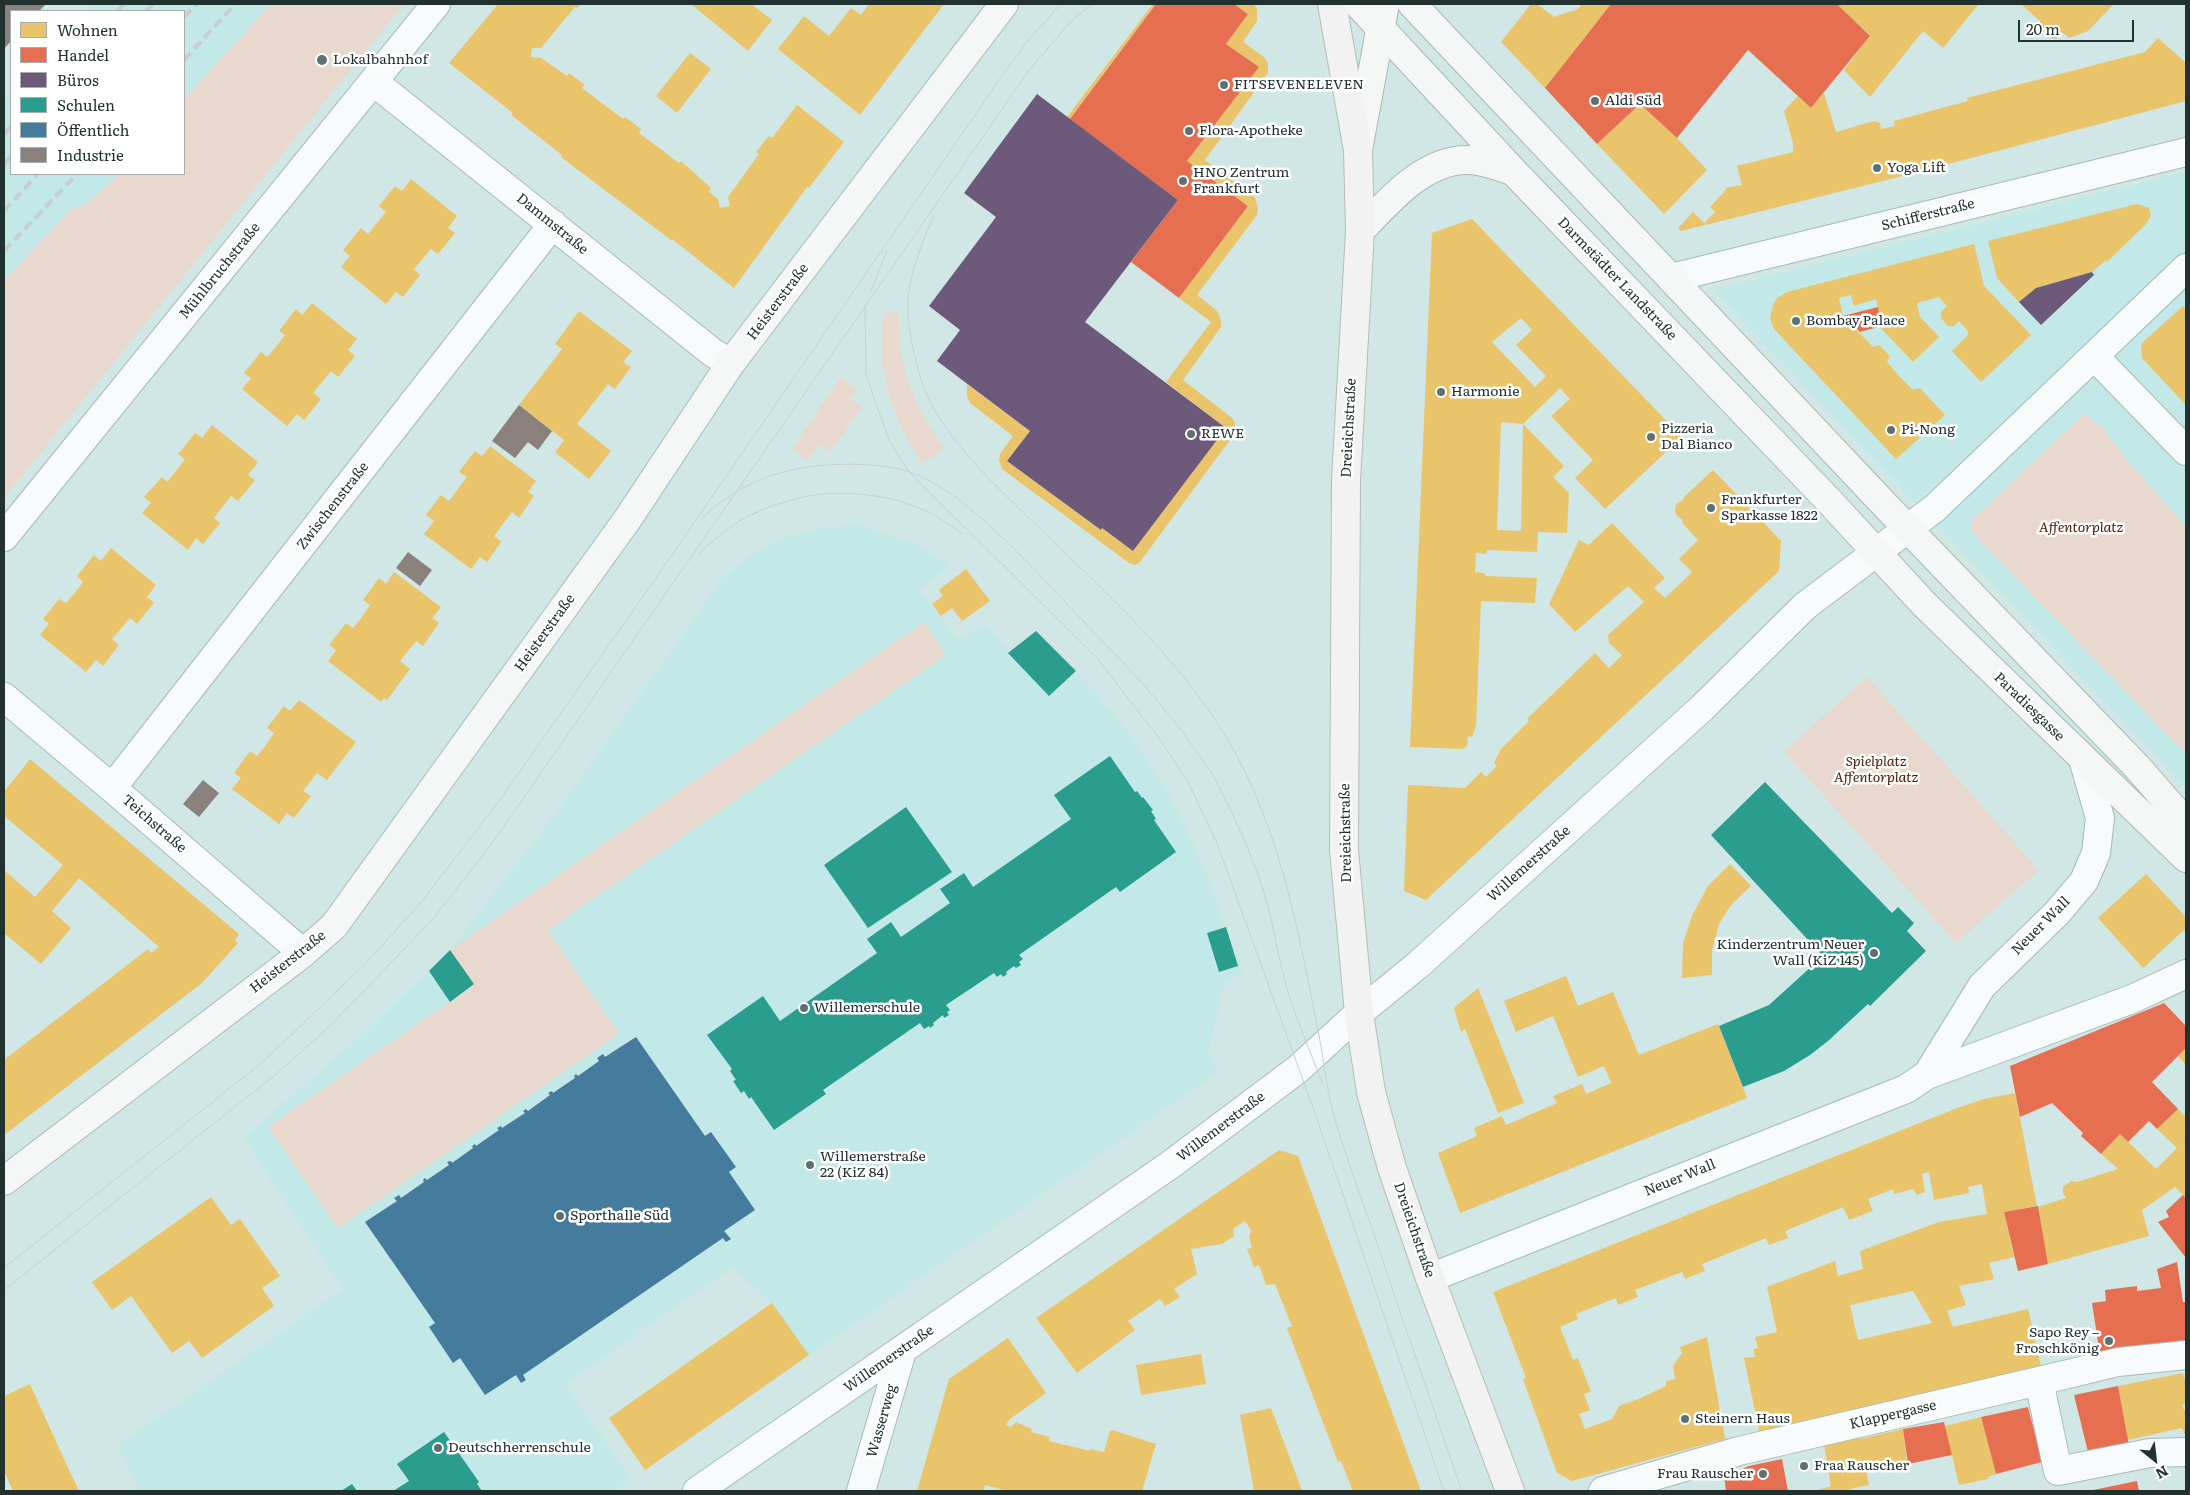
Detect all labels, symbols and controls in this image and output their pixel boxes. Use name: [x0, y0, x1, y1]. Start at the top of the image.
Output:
legend: [10, 10, 185, 175]
scale bar: [2020, 10, 2136, 42]
text: 20 m: [2026, 17, 2060, 40]
text: Wohnen: [57, 18, 118, 41]
text: Handel: [57, 43, 109, 66]
place label: Lokalbahnhof: [333, 52, 428, 68]
marker: Lokalbahnhof: [315, 53, 329, 67]
text: Büros: [57, 68, 99, 91]
place label: FITSEVENELEVEN: [1234, 77, 1364, 93]
marker: FITSEVENELEVEN: [1218, 79, 1230, 91]
text: Schulen: [57, 93, 115, 116]
place label: Aldi Süd: [1605, 93, 1662, 109]
marker: Aldi Süd: [1589, 95, 1601, 107]
text: Öffentlich: [57, 118, 130, 141]
place label: Flora-Apotheke: [1199, 123, 1303, 139]
marker: Flora-Apotheke: [1183, 125, 1195, 137]
text: Industrie: [57, 143, 124, 166]
place label: Yoga Lift: [1887, 160, 1946, 176]
marker: Yoga Lift: [1871, 162, 1883, 174]
place label: HNO Zentrum Frankfurt: [1193, 165, 1289, 198]
marker: HNO Zentrum Frankfurt: [1177, 175, 1189, 187]
street label: Dammstraße: [513, 190, 591, 258]
street label: Schifferstraße: [1880, 195, 1976, 235]
street label: Darmstädter Landstraße: [1554, 214, 1680, 344]
street label: Mühlbruchstraße: [176, 220, 264, 322]
street label: Heisterstraße: [744, 260, 812, 344]
place label: Bombay Palace: [1806, 313, 1905, 329]
marker: Bombay Palace: [1790, 315, 1802, 327]
street label: Dreieichstraße: [1338, 378, 1360, 478]
place label: Harmonie: [1451, 384, 1520, 400]
marker: Harmonie: [1435, 386, 1447, 398]
place label: Pizzeria Dal Bianco: [1661, 421, 1732, 454]
place label: Pi-Nong: [1901, 422, 1955, 438]
marker: Pi-Nong: [1885, 424, 1897, 436]
place label: REWE: [1201, 426, 1244, 442]
marker: REWE: [1185, 428, 1197, 440]
marker: Pizzeria Dal Bianco: [1645, 431, 1657, 443]
street label: Zwischenstraße: [294, 459, 372, 553]
place label: Frankfurter Sparkasse 1822: [1721, 492, 1818, 524]
marker: Frankfurter Sparkasse 1822: [1705, 502, 1717, 514]
park label: Affentorplatz: [2039, 520, 2123, 536]
street label: Heisterstraße: [511, 591, 579, 675]
street label: Paradiesgasse: [1990, 669, 2068, 745]
park label: Spielplatz Affentorplatz: [1834, 754, 1918, 786]
street label: Dreieichstraße: [1337, 783, 1355, 883]
street label: Teichstraße: [118, 791, 190, 857]
street label: Willemerstraße: [1484, 822, 1574, 906]
street label: Neuer Wall: [2008, 893, 2074, 959]
street label: Heisterstraße: [247, 927, 329, 997]
place label: Kinderzentrum Neuer Wall (KiZ 145): [1717, 937, 1864, 970]
marker: Kinderzentrum Neuer Wall (KiZ 145): [1868, 947, 1880, 959]
place label: Willemerschule: [814, 1000, 920, 1016]
marker: Willemerschule: [798, 1002, 810, 1014]
street label: Willemerstraße: [1174, 1088, 1268, 1166]
place label: Willemerstraße 22 (KiZ 84): [820, 1149, 926, 1182]
street label: Neuer Wall: [1642, 1156, 1718, 1200]
marker: Willemerstraße 22 (KiZ 84): [804, 1159, 816, 1171]
street label: Dreieichstraße: [1390, 1180, 1438, 1280]
place label: Sporthalle Süd: [570, 1208, 669, 1224]
marker: Sporthalle Süd: [554, 1210, 566, 1222]
street label: Willemerstraße: [841, 1322, 937, 1396]
place label: Sapo Rey – Froschkönig: [2016, 1325, 2099, 1358]
marker: Sapo Rey – Froschkönig: [2103, 1335, 2115, 1347]
street label: Wasserweg: [863, 1382, 901, 1460]
street label: Klappergasse: [1848, 1397, 1938, 1433]
place label: Steinern Haus: [1695, 1411, 1790, 1427]
marker: Steinern Haus: [1679, 1413, 1691, 1425]
north arrow: [2130, 1435, 2180, 1485]
place label: Deutschherrenschule: [448, 1440, 591, 1456]
marker: Deutschherrenschule: [432, 1442, 444, 1454]
place label: Fraa Rauscher: [1814, 1458, 1909, 1474]
marker: Fraa Rauscher: [1798, 1460, 1810, 1472]
text: N: [2152, 1462, 2172, 1485]
place label: Frau Rauscher: [1657, 1466, 1753, 1482]
marker: Frau Rauscher: [1757, 1468, 1769, 1480]

